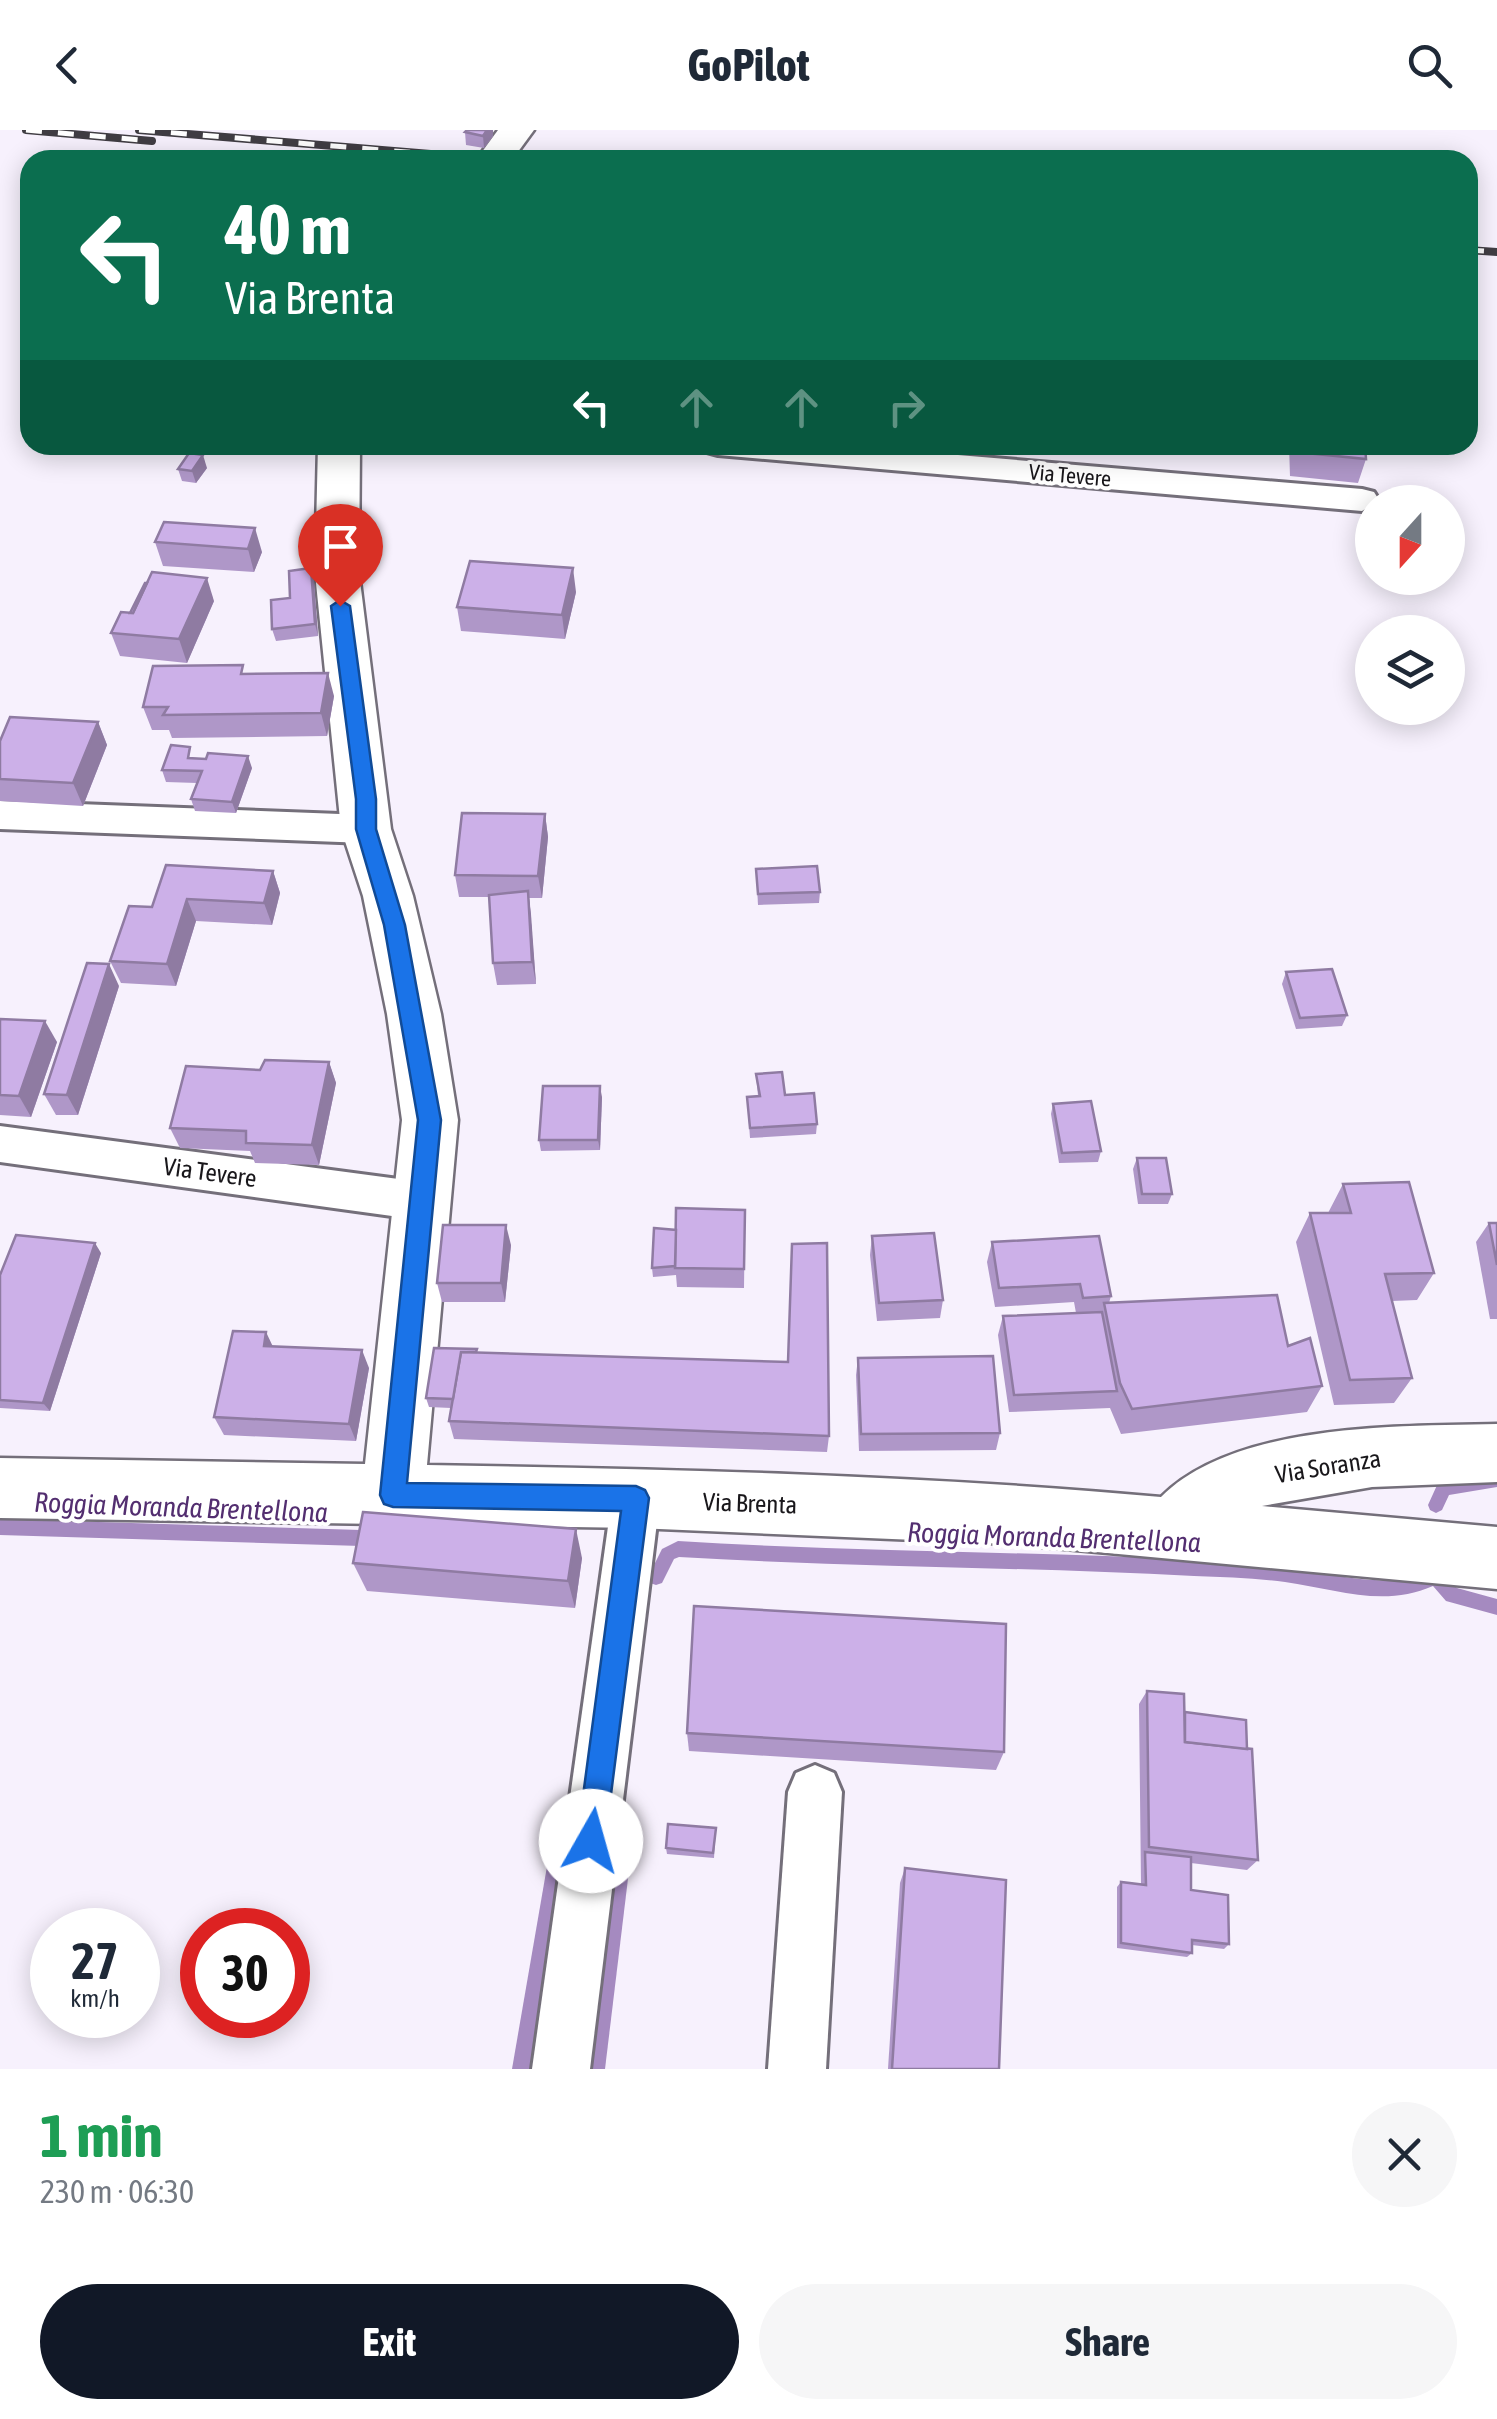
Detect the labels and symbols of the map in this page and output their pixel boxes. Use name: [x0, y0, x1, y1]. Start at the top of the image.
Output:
street label: Via Tevere: [1028, 458, 1112, 492]
north arrow: [1355, 485, 1465, 595]
pin: [298, 504, 383, 607]
street label: Via Tevere: [162, 1152, 258, 1192]
street label: Via Soranza: [1273, 1444, 1383, 1488]
water label: Roggia Moranda Brentellona: [34, 1486, 328, 1528]
street label: Via Brenta: [702, 1487, 798, 1519]
water label: Roggia Moranda Brentellona: [907, 1516, 1201, 1558]
position arrow: [539, 1789, 643, 1893]
speed limit sign: 30: [180, 1908, 310, 2038]

